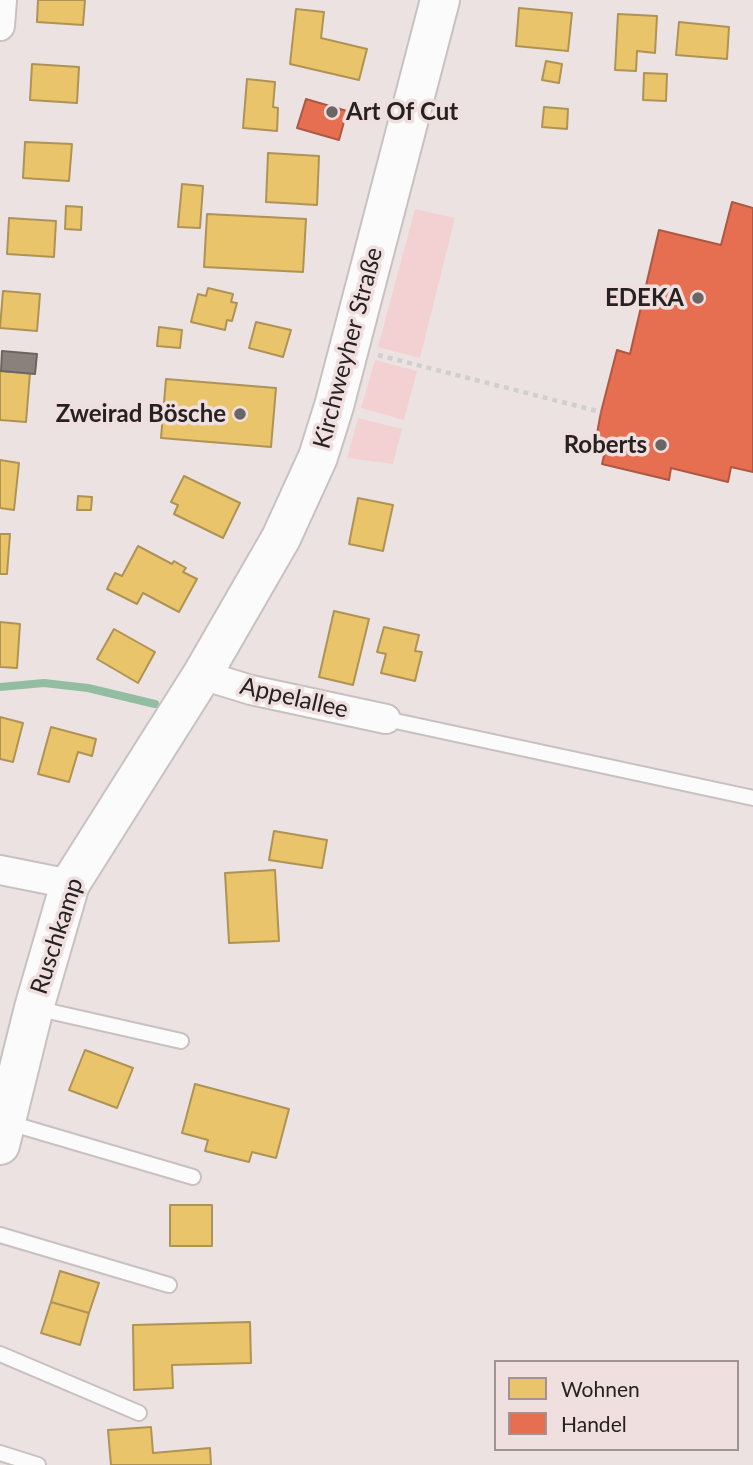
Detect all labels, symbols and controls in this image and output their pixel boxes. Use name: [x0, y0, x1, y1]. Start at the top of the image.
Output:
place label: Art Of Cut: [346, 98, 458, 126]
marker: Art Of Cut: [324, 104, 340, 120]
street label: Kirchweyher Straße: [307, 244, 389, 452]
place label: EDEKA: [605, 284, 684, 312]
marker: EDEKA: [690, 290, 706, 306]
place label: Zweirad Bösche: [56, 400, 226, 428]
marker: Zweirad Bösche: [232, 406, 248, 422]
place label: Roberts: [564, 431, 647, 459]
marker: Roberts: [653, 437, 669, 453]
street label: Appelallee: [237, 672, 351, 724]
street label: Ruschkamp: [25, 874, 89, 998]
legend: [494, 1360, 739, 1451]
text: Wohnen: [561, 1376, 640, 1401]
text: Handel: [561, 1411, 627, 1436]

